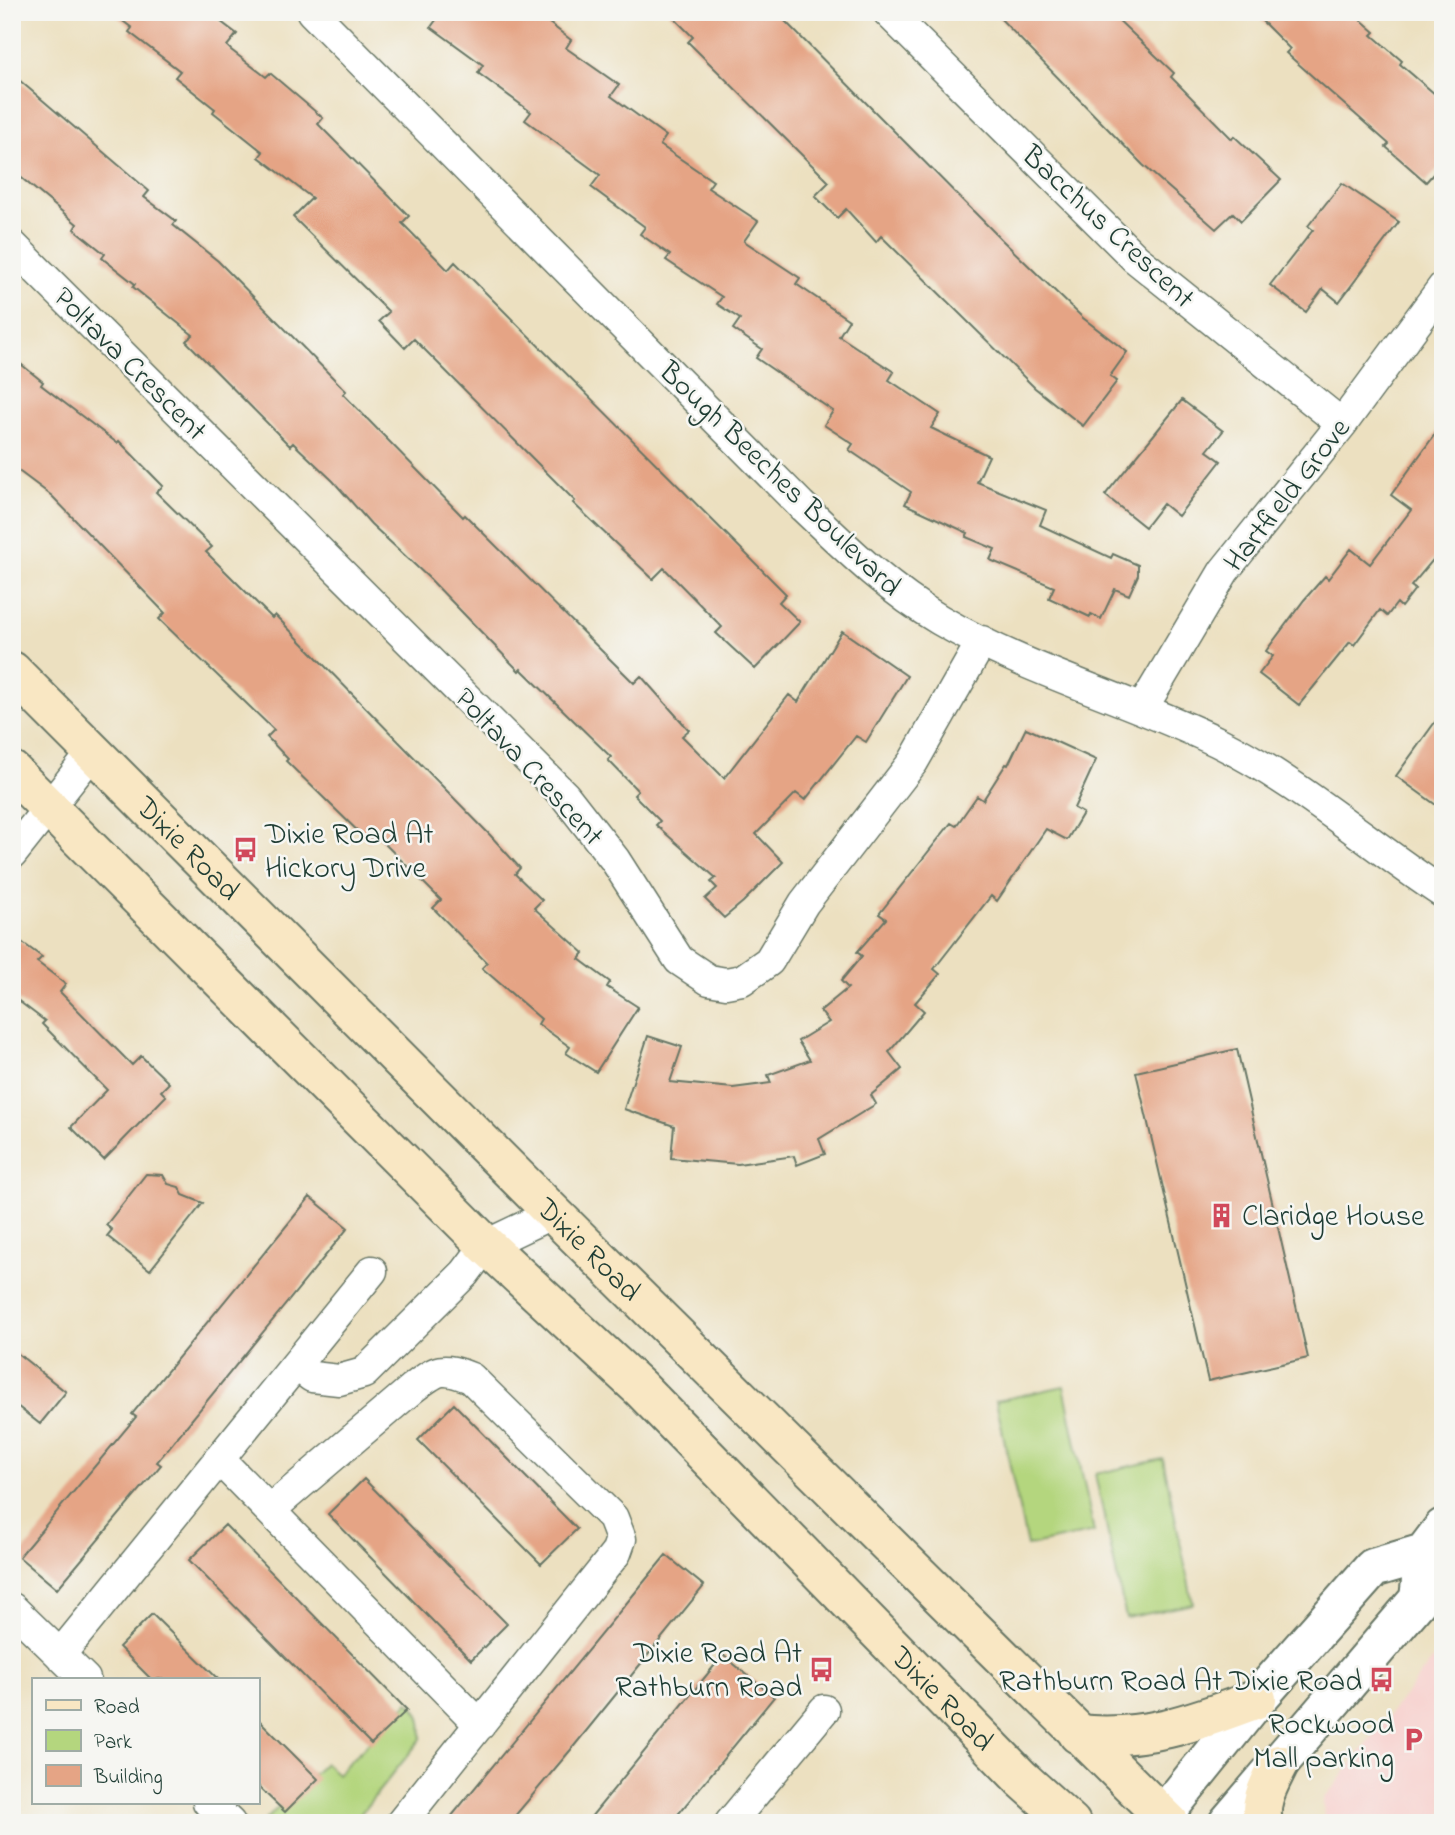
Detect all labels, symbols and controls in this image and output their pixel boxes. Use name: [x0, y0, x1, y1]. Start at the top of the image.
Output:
street label: Bacchus Crescent: [1010, 135, 1204, 320]
street label: Poltava Crescent: [42, 278, 216, 452]
street label: Bough Beeches Boulevard: [647, 351, 910, 608]
street label: Hartfield Grove: [1214, 409, 1363, 582]
street label: Poltava Crescent: [442, 679, 613, 857]
street label: Dixie Road: [123, 787, 249, 913]
place label: Dixie Road At Hickory Drive: [264, 814, 434, 892]
bus stop icon: Dixie Road At Hickory Drive: [231, 836, 259, 864]
street label: Dixie Road: [524, 1188, 650, 1313]
place label: Claridge House: [1242, 1196, 1425, 1240]
building icon: Claridge House: [1208, 1201, 1236, 1229]
place label: Dixie Road At Rathburn Road: [615, 1633, 802, 1711]
street label: Dixie Road: [878, 1637, 1003, 1763]
bus stop icon: Dixie Road At Rathburn Road: [808, 1655, 836, 1683]
place label: Rathburn Road At Dixie Road: [999, 1661, 1362, 1705]
bus stop icon: Rathburn Road At Dixie Road: [1368, 1666, 1396, 1694]
legend: [32, 1678, 259, 1804]
text: Road: [94, 1693, 140, 1723]
place label: Rockwood Mall parking: [1253, 1704, 1394, 1782]
parking icon: Rockwood Mall parking: [1400, 1726, 1428, 1754]
text: Park: [94, 1728, 133, 1758]
text: Building: [93, 1763, 163, 1795]

